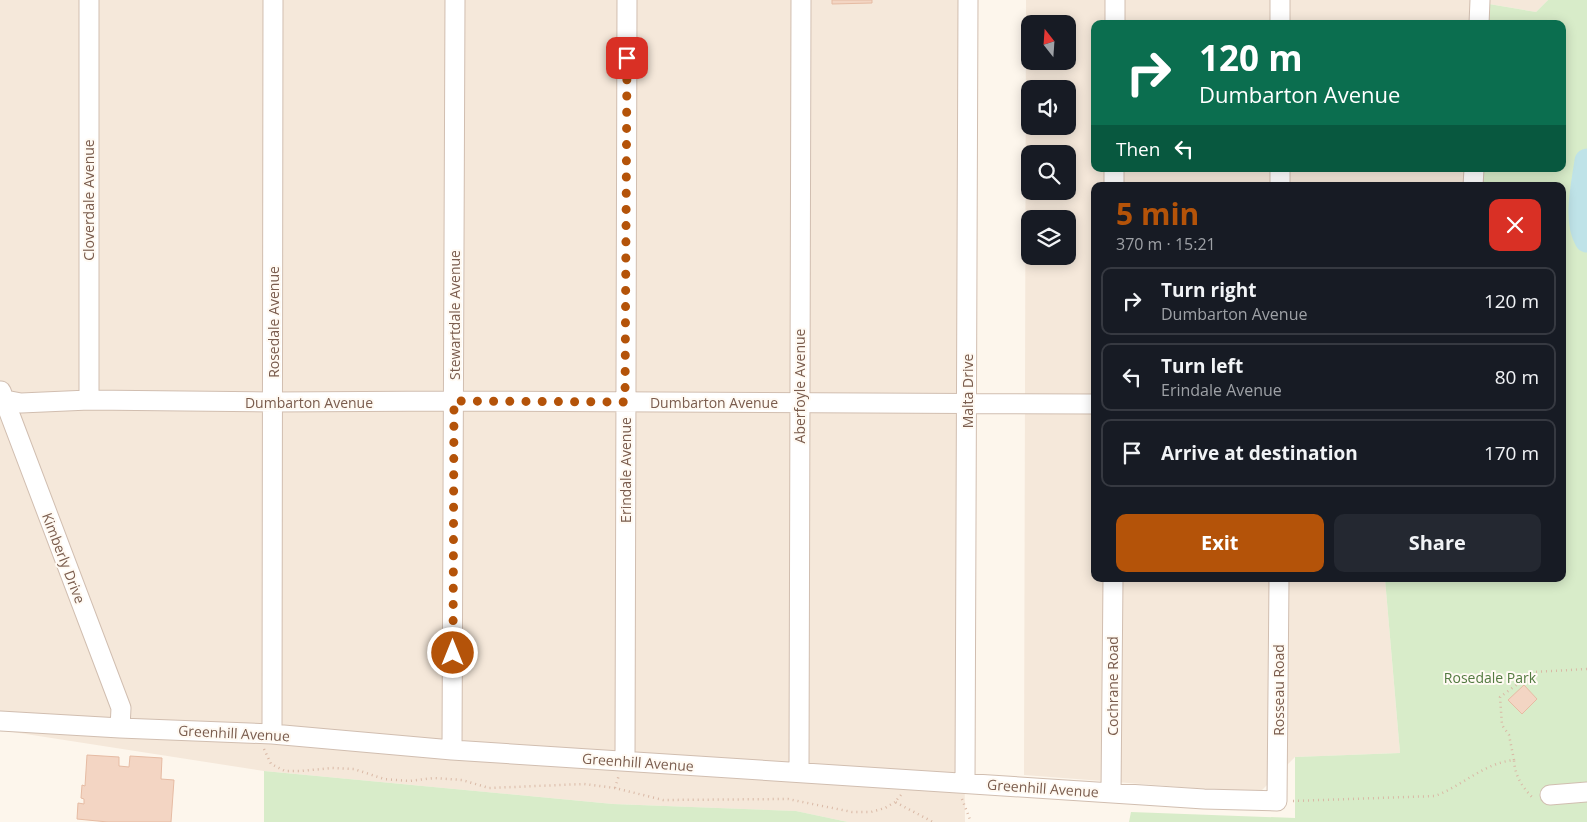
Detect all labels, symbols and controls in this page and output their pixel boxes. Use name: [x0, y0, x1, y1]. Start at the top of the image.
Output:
north arrow: [1021, 15, 1076, 70]
map controls: [1021, 15, 1076, 265]
text: 120 m: [1199, 34, 1303, 81]
pin: [606, 37, 648, 79]
icon: right: [1116, 40, 1181, 105]
icon: arrive: [613, 44, 641, 72]
text: Dumbarton Avenue: [1199, 79, 1400, 109]
button: sound: [1021, 80, 1076, 135]
icon: left: [1170, 135, 1198, 163]
text: Then: [1116, 136, 1160, 162]
street label: Cloverdale Avenue: [79, 139, 98, 261]
button: search: [1021, 145, 1076, 200]
text: 5 min: [1116, 193, 1199, 234]
button: close: [1489, 199, 1541, 251]
button: layers: [1021, 210, 1076, 265]
text: 370 m · 15:21: [1116, 233, 1216, 255]
street label: Stewartdale Avenue: [445, 250, 464, 380]
street label: Rosedale Avenue: [264, 266, 283, 378]
text: Turn right: [1161, 277, 1256, 303]
icon: right: [1118, 287, 1146, 315]
text: 120 m: [1484, 288, 1539, 314]
text: Dumbarton Avenue: [1161, 303, 1307, 325]
street label: Aberfoyle Avenue: [790, 328, 809, 443]
text: Turn left: [1161, 353, 1243, 379]
street label: Malta Drive: [958, 354, 977, 428]
icon: left: [1118, 363, 1146, 391]
text: 80 m: [1495, 364, 1539, 390]
text: Erindale Avenue: [1161, 379, 1282, 401]
street label: Dumbarton Avenue: [245, 393, 373, 412]
street label: Dumbarton Avenue: [650, 393, 778, 412]
street label: Erindale Avenue: [616, 417, 635, 523]
icon: arrive: [1118, 439, 1146, 467]
text: Arrive at destination: [1161, 440, 1358, 466]
text: 170 m: [1484, 440, 1539, 466]
street label: Kimberly Drive: [38, 510, 90, 606]
button: Exit: [1116, 514, 1324, 572]
button: Share: [1334, 514, 1541, 572]
position arrow: [426, 626, 478, 678]
street label: Cochrane Road: [1103, 636, 1122, 736]
street label: Rosseau Road: [1269, 644, 1288, 736]
park label: Rosedale Park: [1444, 668, 1537, 687]
street label: Greenhill Avenue: [178, 721, 290, 745]
street label: Greenhill Avenue: [582, 749, 695, 775]
street label: Greenhill Avenue: [987, 775, 1100, 801]

